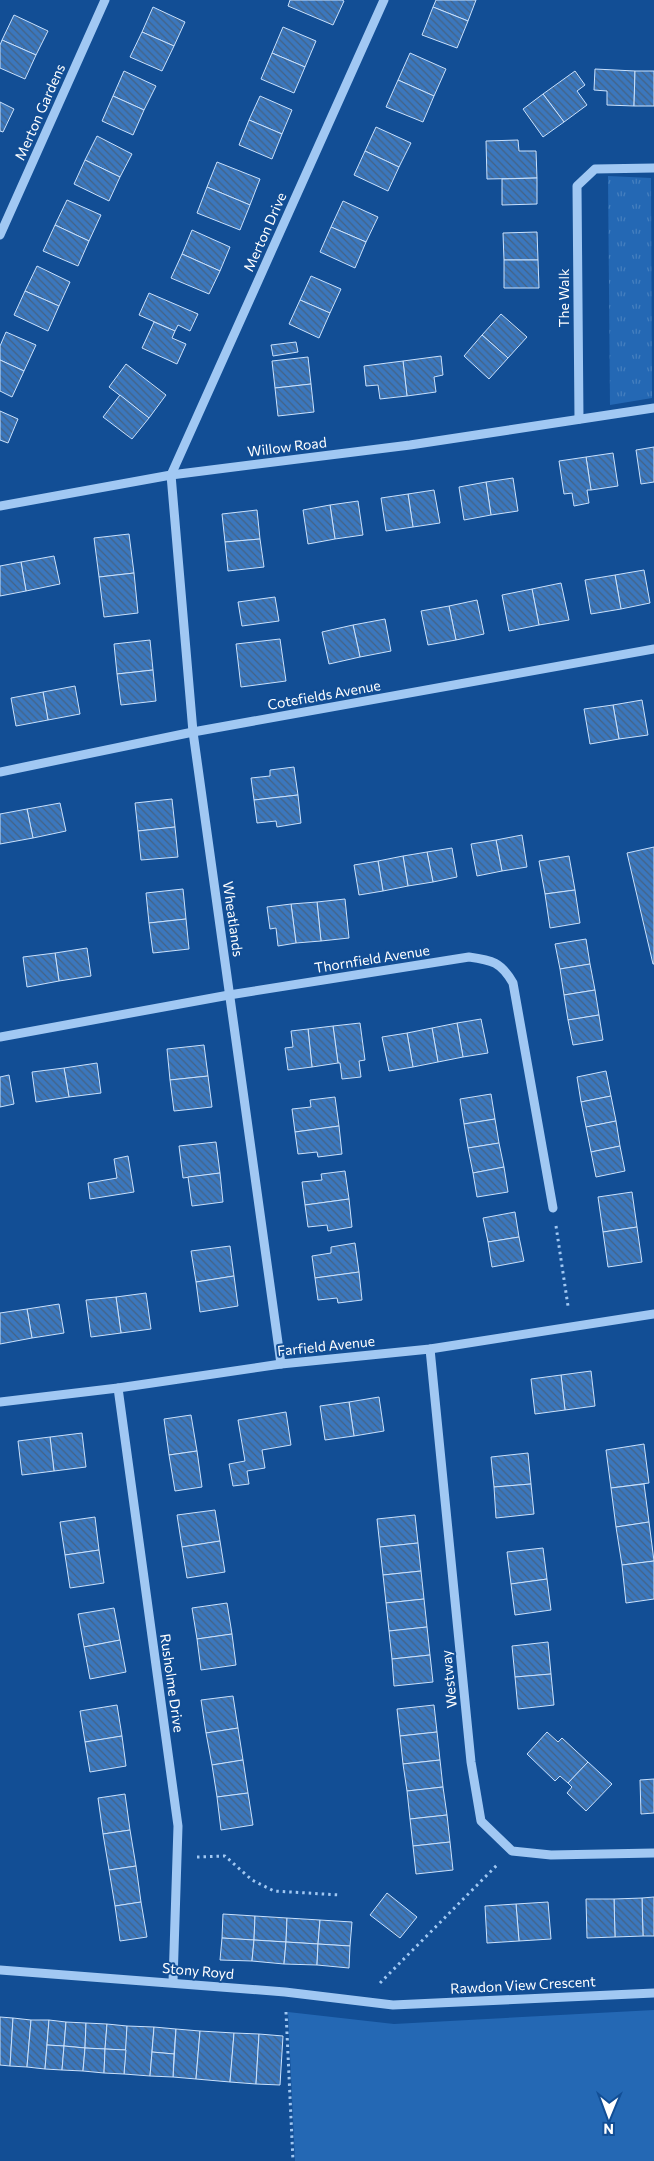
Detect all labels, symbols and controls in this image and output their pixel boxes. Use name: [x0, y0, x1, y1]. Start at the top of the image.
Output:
street label: Merton Gardens: [11, 61, 68, 163]
street label: Merton Drive: [240, 190, 290, 274]
street label: The Walk: [555, 268, 572, 328]
street label: Willow Road: [246, 433, 328, 460]
street label: Cotefields Avenue: [266, 676, 382, 713]
street label: Wheatlands: [220, 880, 247, 958]
street label: Thornfield Avenue: [313, 941, 431, 976]
street label: Farfield Avenue: [276, 1332, 376, 1359]
street label: Rusholme Drive: [157, 1632, 188, 1733]
street label: Westway: [437, 1649, 460, 1709]
street label: Stony Royd: [161, 1959, 235, 1982]
street label: Rawdon View Crescent: [450, 1972, 596, 1997]
north arrow: [584, 2091, 634, 2141]
text: N: [603, 2121, 614, 2138]

